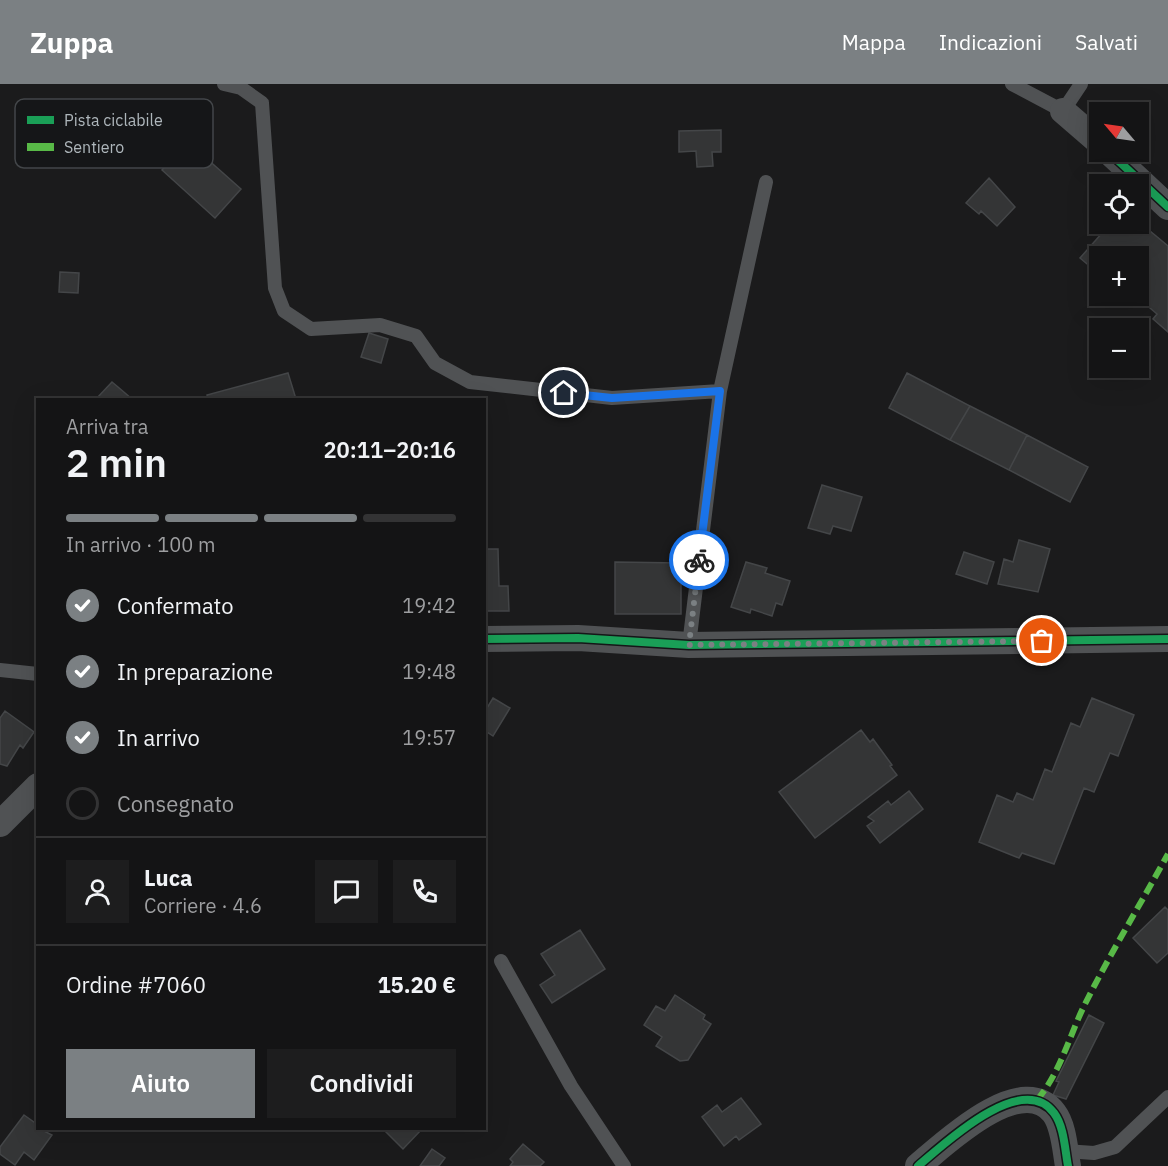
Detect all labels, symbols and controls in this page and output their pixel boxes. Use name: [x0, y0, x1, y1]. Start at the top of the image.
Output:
text: Zuppa: [30, 24, 114, 61]
text: Mappa: [842, 28, 906, 56]
text: Indicazioni: [939, 28, 1042, 56]
text: Salvati: [1075, 28, 1138, 56]
legend: [15, 99, 213, 168]
north arrow: [1089, 102, 1149, 162]
map controls: [1089, 102, 1149, 378]
text: Pista ciclabile: [64, 110, 163, 130]
text: Sentiero: [64, 137, 124, 157]
button: locate: [1089, 174, 1149, 234]
button: +: [1089, 246, 1149, 306]
button: −: [1089, 318, 1149, 378]
pin: [538, 367, 589, 418]
icon: home: [547, 376, 580, 409]
text: Arriva tra: [66, 413, 149, 440]
text: 20:11–20:16: [323, 435, 456, 464]
text: 2 min: [66, 437, 167, 488]
courier: [669, 530, 729, 590]
text: In arrivo · 100 m: [66, 531, 215, 558]
icon: bike: [683, 544, 716, 577]
icon: check: [66, 589, 99, 622]
text: Confermato: [117, 591, 234, 620]
text: 19:42: [402, 592, 456, 619]
pin: [1016, 615, 1067, 666]
icon: bag: [1025, 624, 1058, 657]
icon: check: [66, 655, 99, 688]
text: In preparazione: [117, 657, 273, 686]
text: 19:48: [402, 658, 456, 685]
icon: check: [66, 721, 99, 754]
text: In arrivo: [117, 723, 200, 752]
text: 19:57: [402, 724, 456, 751]
text: Consegnato: [117, 789, 234, 818]
button: person: [66, 860, 129, 923]
button: chat: [315, 860, 378, 923]
button: phone: [393, 860, 456, 923]
text: Luca: [144, 863, 193, 892]
text: Corriere · 4.6: [144, 892, 262, 919]
text: Ordine #7060: [66, 970, 206, 999]
text: 15.20 €: [377, 970, 456, 999]
button: Aiuto: [66, 1049, 255, 1118]
button: Condividi: [267, 1049, 456, 1118]

